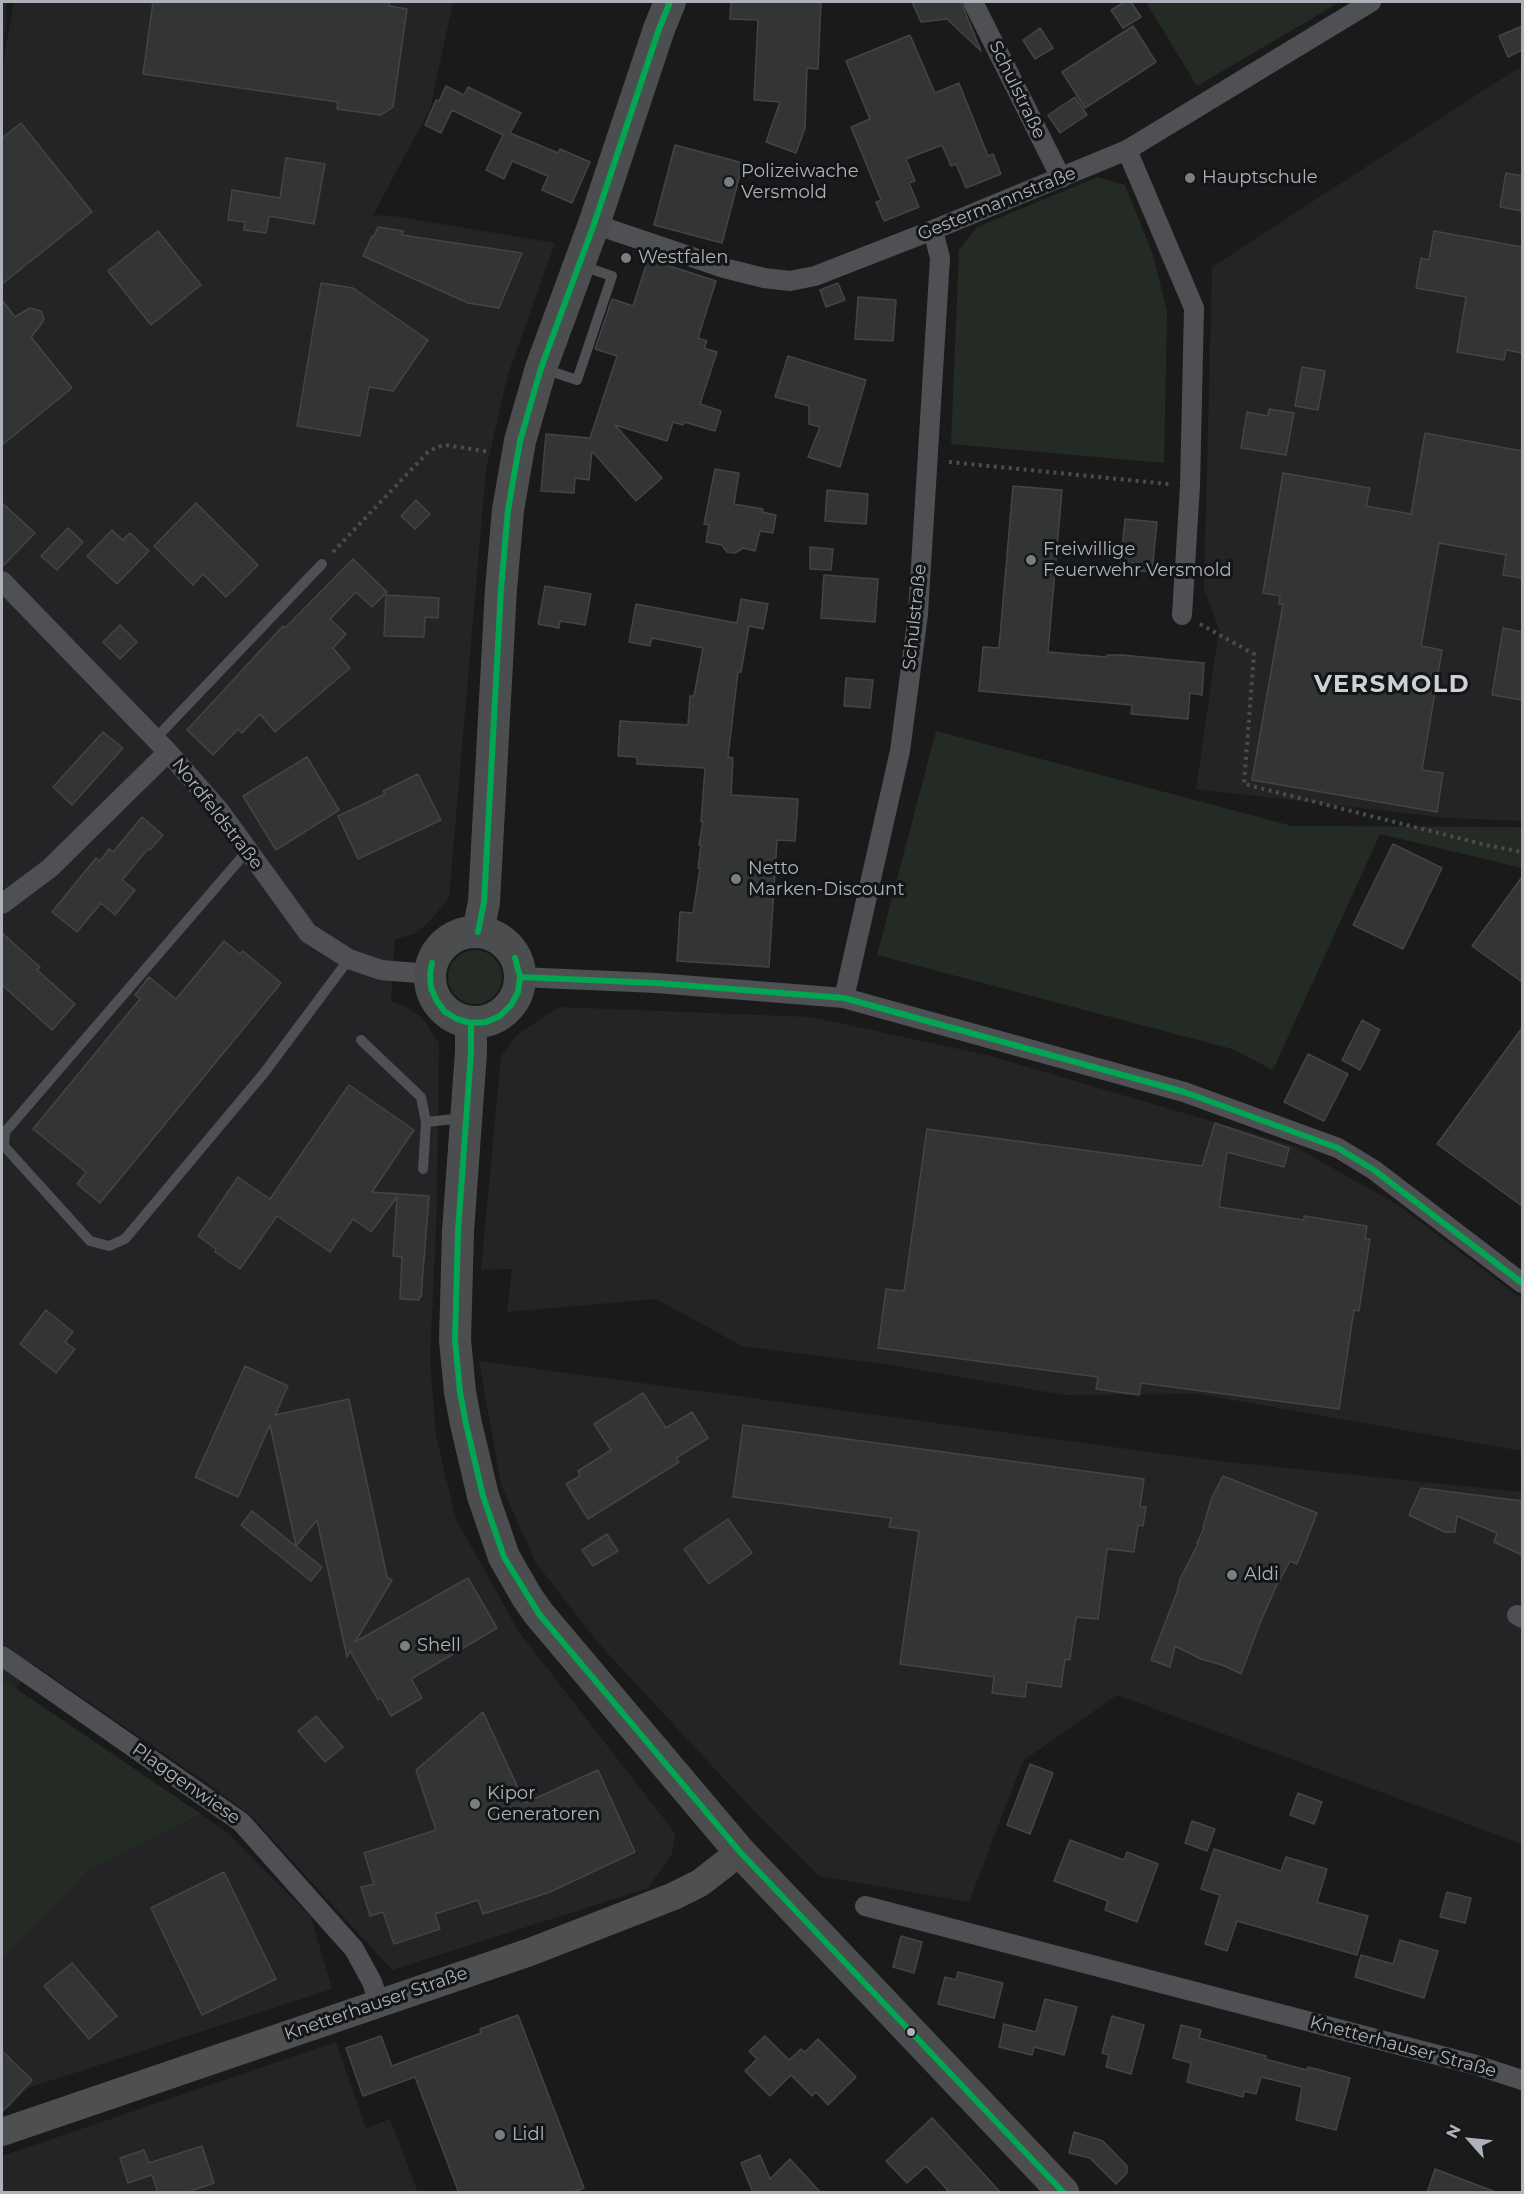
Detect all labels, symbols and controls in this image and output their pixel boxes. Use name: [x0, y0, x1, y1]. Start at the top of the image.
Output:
street label: Schulstraße: [984, 38, 1050, 142]
place label: Polizeiwache Versmold: [741, 161, 859, 204]
street label: Gestermannstraße: [915, 162, 1079, 246]
place label: Hauptschule: [1202, 167, 1318, 189]
marker: Hauptschule: [1183, 171, 1197, 185]
marker: Polizeiwache Versmold: [722, 175, 736, 189]
place label: Westfalen: [638, 247, 728, 269]
marker: Westfalen: [619, 251, 633, 265]
place label: Freiwillige Feuerwehr Versmold: [1043, 539, 1232, 582]
marker: Freiwillige Feuerwehr Versmold: [1024, 553, 1038, 567]
street label: Schulstraße: [899, 563, 931, 671]
district label: VERSMOLD: [1314, 671, 1470, 699]
street label: Nordfeldstraße: [167, 754, 267, 874]
place label: Netto Marken-Discount: [748, 858, 905, 900]
marker: Netto Marken-Discount: [729, 872, 743, 886]
place label: Aldi: [1244, 1564, 1279, 1586]
marker: Aldi: [1225, 1568, 1239, 1582]
place label: Shell: [417, 1635, 461, 1657]
marker: Shell: [398, 1639, 412, 1653]
street label: Plaggenwiese: [128, 1739, 244, 1829]
place label: Kipor Generatoren: [487, 1783, 600, 1826]
marker: Kipor Generatoren: [468, 1797, 482, 1811]
street label: Knetterhauser Straße: [281, 1962, 471, 2046]
street label: Knetterhauser Straße: [1307, 2012, 1499, 2082]
unlabelled marker: [905, 2026, 917, 2038]
north arrow: [1440, 2110, 1500, 2170]
text: N: [1442, 2122, 1465, 2142]
place label: Lidl: [512, 2124, 544, 2146]
marker: Lidl: [493, 2128, 507, 2142]

